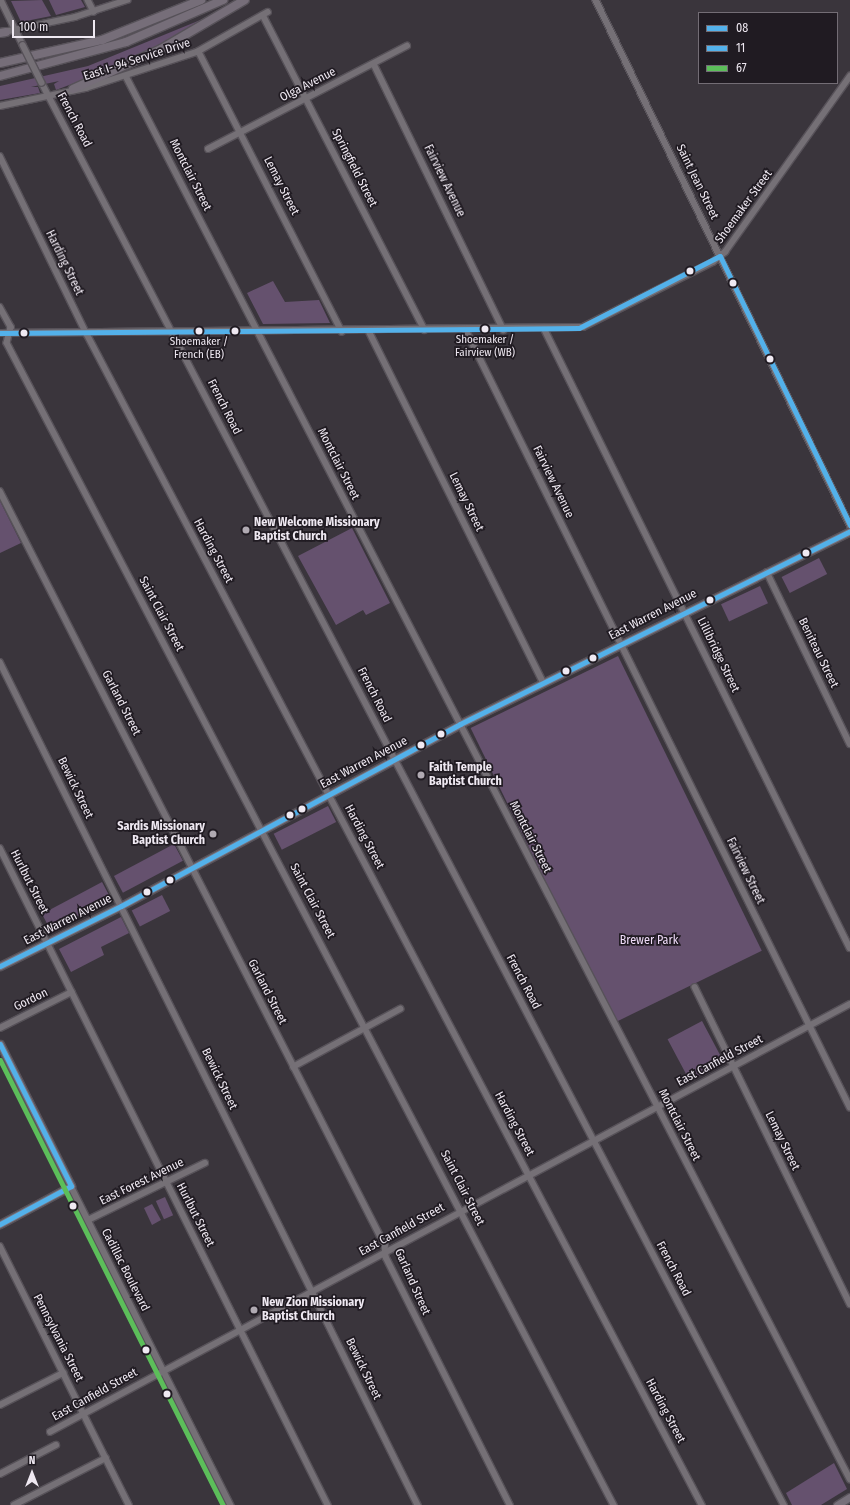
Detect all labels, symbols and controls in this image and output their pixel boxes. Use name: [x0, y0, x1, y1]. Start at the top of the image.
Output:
scale bar: [14, 12, 97, 38]
legend: [698, 12, 838, 84]
text: 100 m: [19, 20, 48, 34]
text: 08: [736, 21, 748, 35]
street label: East I- 94 Service Drive: [82, 36, 192, 84]
text: 11: [736, 41, 745, 55]
text: 67: [736, 61, 747, 75]
street label: Olga Avenue: [278, 65, 338, 105]
street label: French Road: [54, 90, 94, 150]
street label: Springfield Street: [328, 127, 380, 209]
street label: Montclair Street: [166, 137, 214, 213]
street label: Fairview Avenue: [420, 142, 468, 220]
street label: Saint Jean Street: [673, 142, 721, 222]
street label: Lemay Street: [260, 154, 302, 218]
street label: Shoemaker Street: [712, 167, 776, 247]
street label: Harding Street: [42, 228, 86, 298]
unlabelled marker: [685, 266, 695, 276]
unlabelled marker: [728, 278, 738, 288]
marker: Shoemaker / Fairview (WB): [480, 324, 490, 334]
marker: Shoemaker / French (EB): [194, 326, 204, 336]
unlabelled marker: [230, 326, 240, 336]
unlabelled marker: [19, 328, 29, 338]
place label: Shoemaker / Fairview (WB): [455, 334, 515, 360]
place label: Shoemaker / French (EB): [170, 336, 228, 362]
unlabelled marker: [765, 354, 775, 364]
street label: French Road: [204, 377, 244, 437]
street label: Montclair Street: [314, 426, 362, 502]
street label: Fairview Avenue: [529, 443, 577, 521]
street label: Lemay Street: [446, 470, 486, 534]
street label: Harding Street: [190, 516, 236, 586]
place label: New Welcome Missionary Baptist Church: [254, 516, 380, 544]
marker: New Welcome Missionary Baptist Church: [241, 525, 251, 535]
unlabelled marker: [801, 548, 811, 558]
street label: Saint Clair Street: [135, 574, 187, 654]
street label: East Warren Avenue: [607, 587, 699, 643]
unlabelled marker: [705, 595, 715, 605]
street label: Lillibridge Street: [694, 615, 742, 695]
street label: Beniteau Street: [795, 616, 841, 690]
unlabelled marker: [588, 653, 598, 663]
street label: French Road: [354, 665, 394, 725]
unlabelled marker: [561, 666, 571, 676]
street label: Garland Street: [98, 668, 144, 738]
unlabelled marker: [436, 729, 446, 739]
street label: East Warren Avenue: [318, 734, 410, 792]
unlabelled marker: [416, 740, 426, 750]
street label: Bewick Street: [54, 755, 96, 821]
place label: Faith Temple Baptist Church: [429, 761, 502, 789]
marker: Faith Temple Baptist Church: [416, 770, 426, 780]
street label: Montclair Street: [506, 799, 554, 875]
street label: Harding Street: [341, 802, 387, 872]
unlabelled marker: [297, 804, 307, 814]
unlabelled marker: [285, 810, 295, 820]
place label: Sardis Missionary Baptist Church: [117, 820, 205, 848]
marker: Sardis Missionary Baptist Church: [208, 829, 218, 839]
street label: Fairview Street: [723, 835, 767, 907]
street label: Hurlbut Street: [7, 848, 51, 916]
street label: Saint Clair Street: [286, 861, 338, 941]
unlabelled marker: [165, 875, 175, 885]
unlabelled marker: [142, 887, 152, 897]
street label: East Warren Avenue: [22, 892, 114, 948]
park label: Brewer Park: [620, 934, 678, 948]
street label: French Road: [503, 952, 543, 1012]
street label: Garland Street: [244, 957, 290, 1027]
street label: Gordon: [12, 986, 50, 1014]
street label: East Canfield Street: [675, 1032, 765, 1090]
street label: Bewick Street: [198, 1046, 240, 1112]
street label: Montclair Street: [655, 1087, 703, 1163]
street label: Harding Street: [491, 1089, 537, 1159]
street label: Lemay Street: [762, 1109, 802, 1173]
street label: Saint Clair Street: [437, 1148, 487, 1228]
street label: East Forest Avenue: [97, 1155, 187, 1209]
street label: Hurlbut Street: [173, 1181, 217, 1249]
unlabelled marker: [68, 1201, 78, 1211]
street label: East Canfield Street: [357, 1201, 447, 1259]
street label: Cadillac Boulevard: [98, 1226, 152, 1314]
street label: French Road: [653, 1239, 693, 1299]
street label: Garland Street: [391, 1247, 433, 1317]
street label: Pennsylvania Street: [30, 1292, 86, 1384]
place label: New Zion Missionary Baptist Church: [262, 1296, 364, 1324]
marker: New Zion Missionary Baptist Church: [249, 1305, 259, 1315]
street label: Bewick Street: [342, 1336, 384, 1402]
unlabelled marker: [141, 1345, 151, 1355]
street label: East Canfield Street: [50, 1366, 140, 1424]
street label: Harding Street: [642, 1376, 688, 1446]
unlabelled marker: [162, 1389, 172, 1399]
north arrow: [12, 1453, 52, 1493]
text: N: [29, 1454, 35, 1467]

